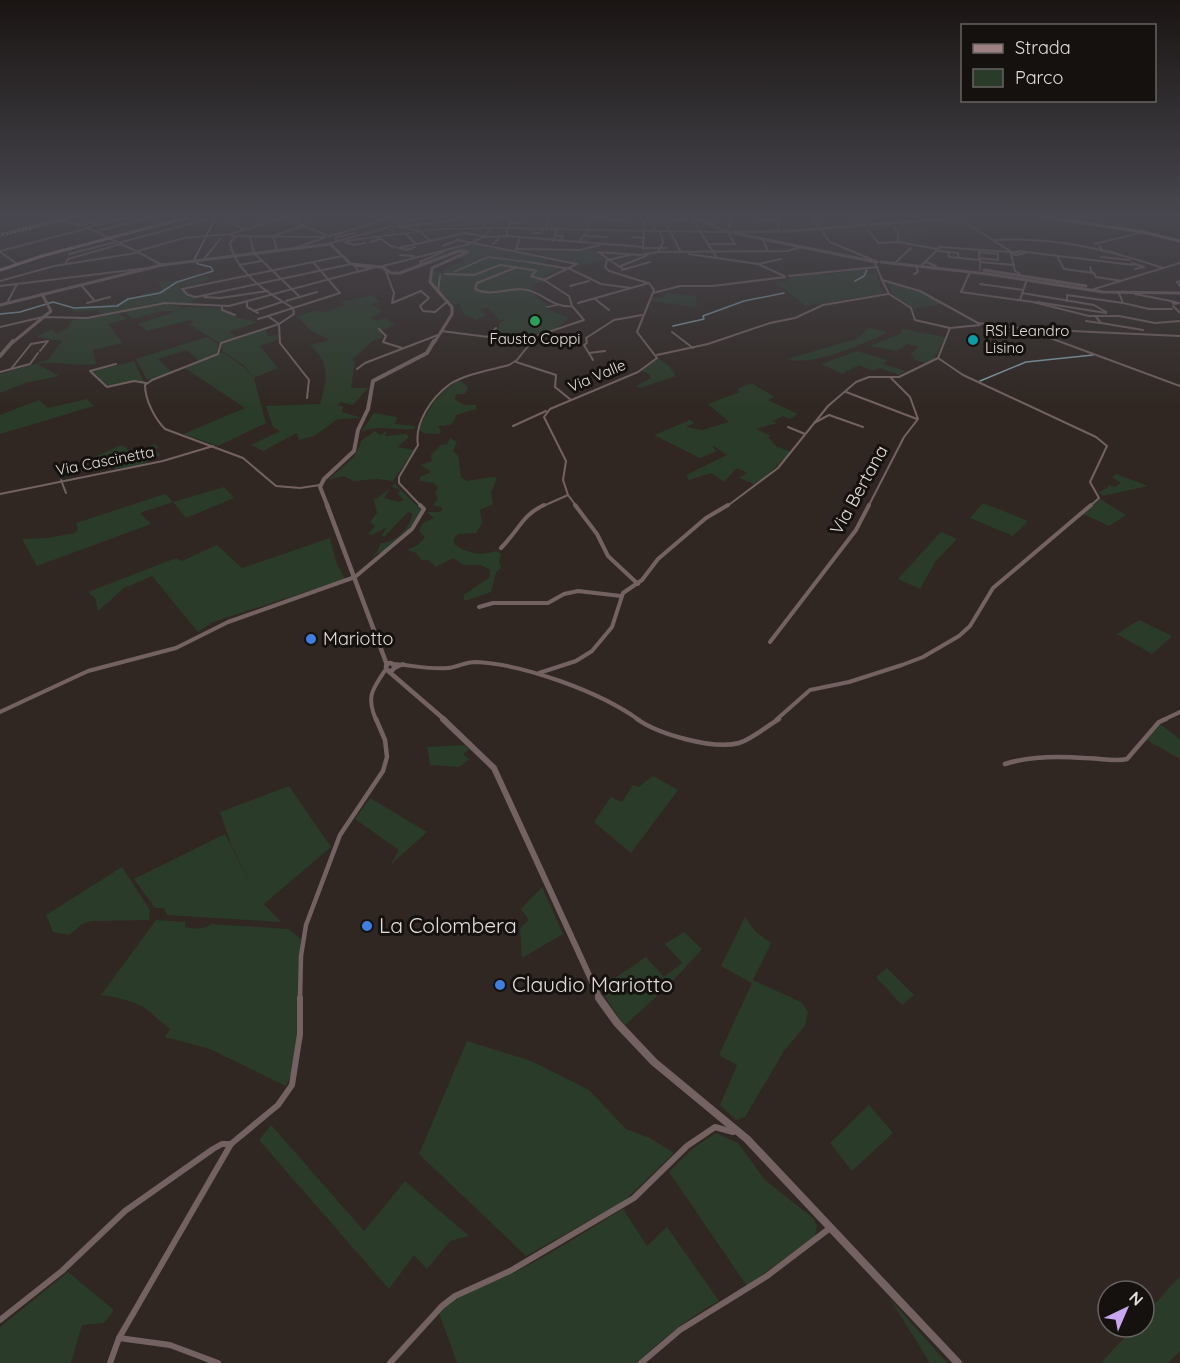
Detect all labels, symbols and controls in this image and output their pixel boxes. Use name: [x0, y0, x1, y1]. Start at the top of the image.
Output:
legend: [961, 24, 1156, 102]
text: Strada: [1015, 36, 1071, 59]
text: Parco: [1015, 66, 1063, 89]
marker: Fausto Coppi: [528, 314, 542, 328]
place label: RSI Leandro Lisino: [985, 321, 1069, 357]
place label: Fausto Coppi: [489, 329, 581, 348]
marker: RSI Leandro Lisino: [966, 333, 980, 347]
street label: Via Valle: [565, 355, 628, 396]
street label: Via Bertana: [825, 441, 893, 539]
street label: Via Cascinetta: [54, 442, 156, 479]
place label: Mariotto: [323, 627, 393, 650]
marker: Mariotto: [304, 632, 318, 646]
place label: La Colombera: [379, 912, 517, 938]
marker: La Colombera: [360, 919, 374, 933]
place label: Claudio Mariotto: [512, 971, 673, 997]
marker: Claudio Mariotto: [493, 978, 507, 992]
north arrow: [1096, 1279, 1156, 1339]
text: N: [1125, 1287, 1148, 1309]

